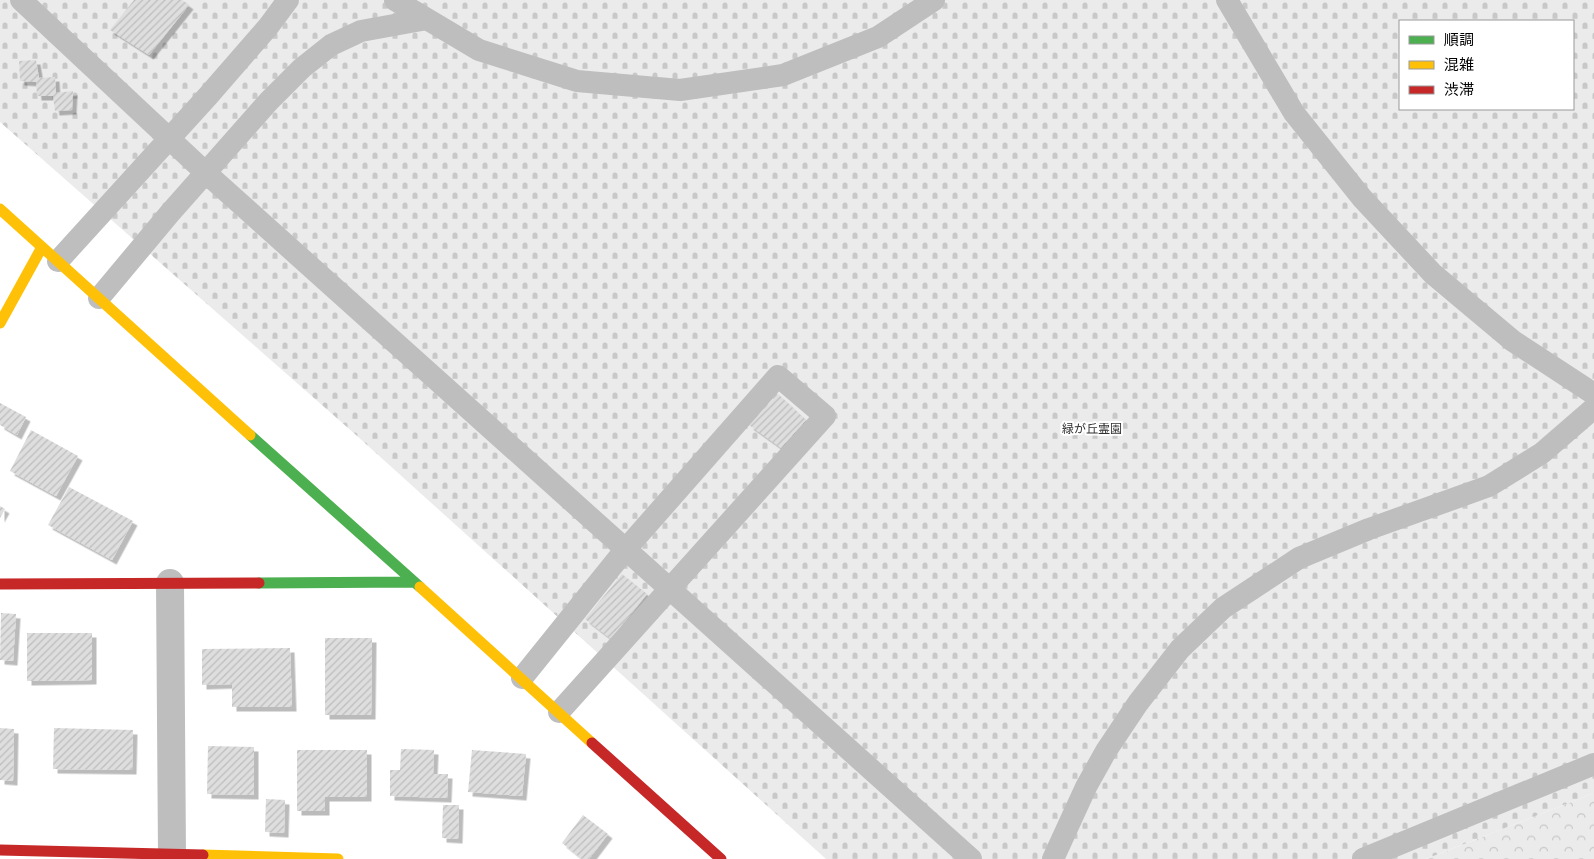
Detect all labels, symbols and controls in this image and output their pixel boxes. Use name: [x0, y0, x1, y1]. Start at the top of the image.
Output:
legend: [1399, 20, 1574, 110]
text: 順調: [1444, 31, 1474, 48]
text: 混雑: [1444, 56, 1474, 73]
text: 渋滞: [1444, 81, 1474, 98]
park label: 緑が丘霊園: [1062, 422, 1122, 436]

